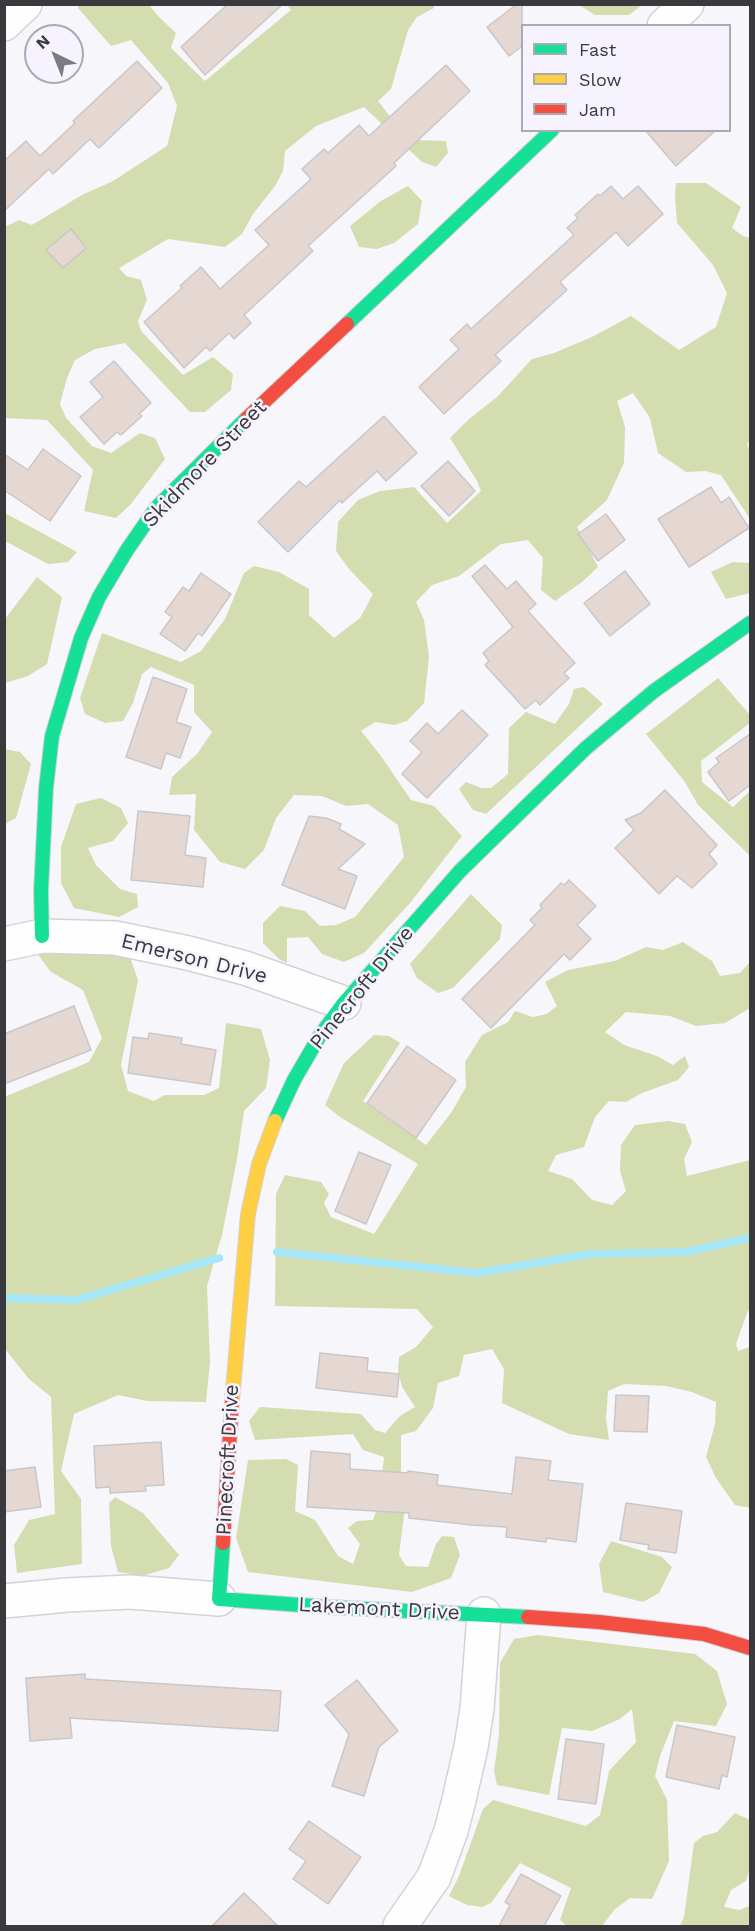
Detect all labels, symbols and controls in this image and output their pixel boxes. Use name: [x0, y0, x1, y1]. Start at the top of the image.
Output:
north arrow: [24, 24, 84, 84]
legend: [521, 24, 731, 132]
text: N: [32, 31, 54, 53]
text: Fast: [579, 39, 616, 60]
text: Slow: [579, 69, 622, 90]
text: Jam: [579, 99, 616, 120]
street label: Skidmore Street: [138, 395, 272, 533]
street label: Pinecroft Drive: [305, 921, 419, 1055]
street label: Emerson Drive: [118, 929, 270, 989]
street label: Pinecroft Drive: [211, 1384, 245, 1536]
street label: Lakemont Drive: [298, 1592, 460, 1626]

